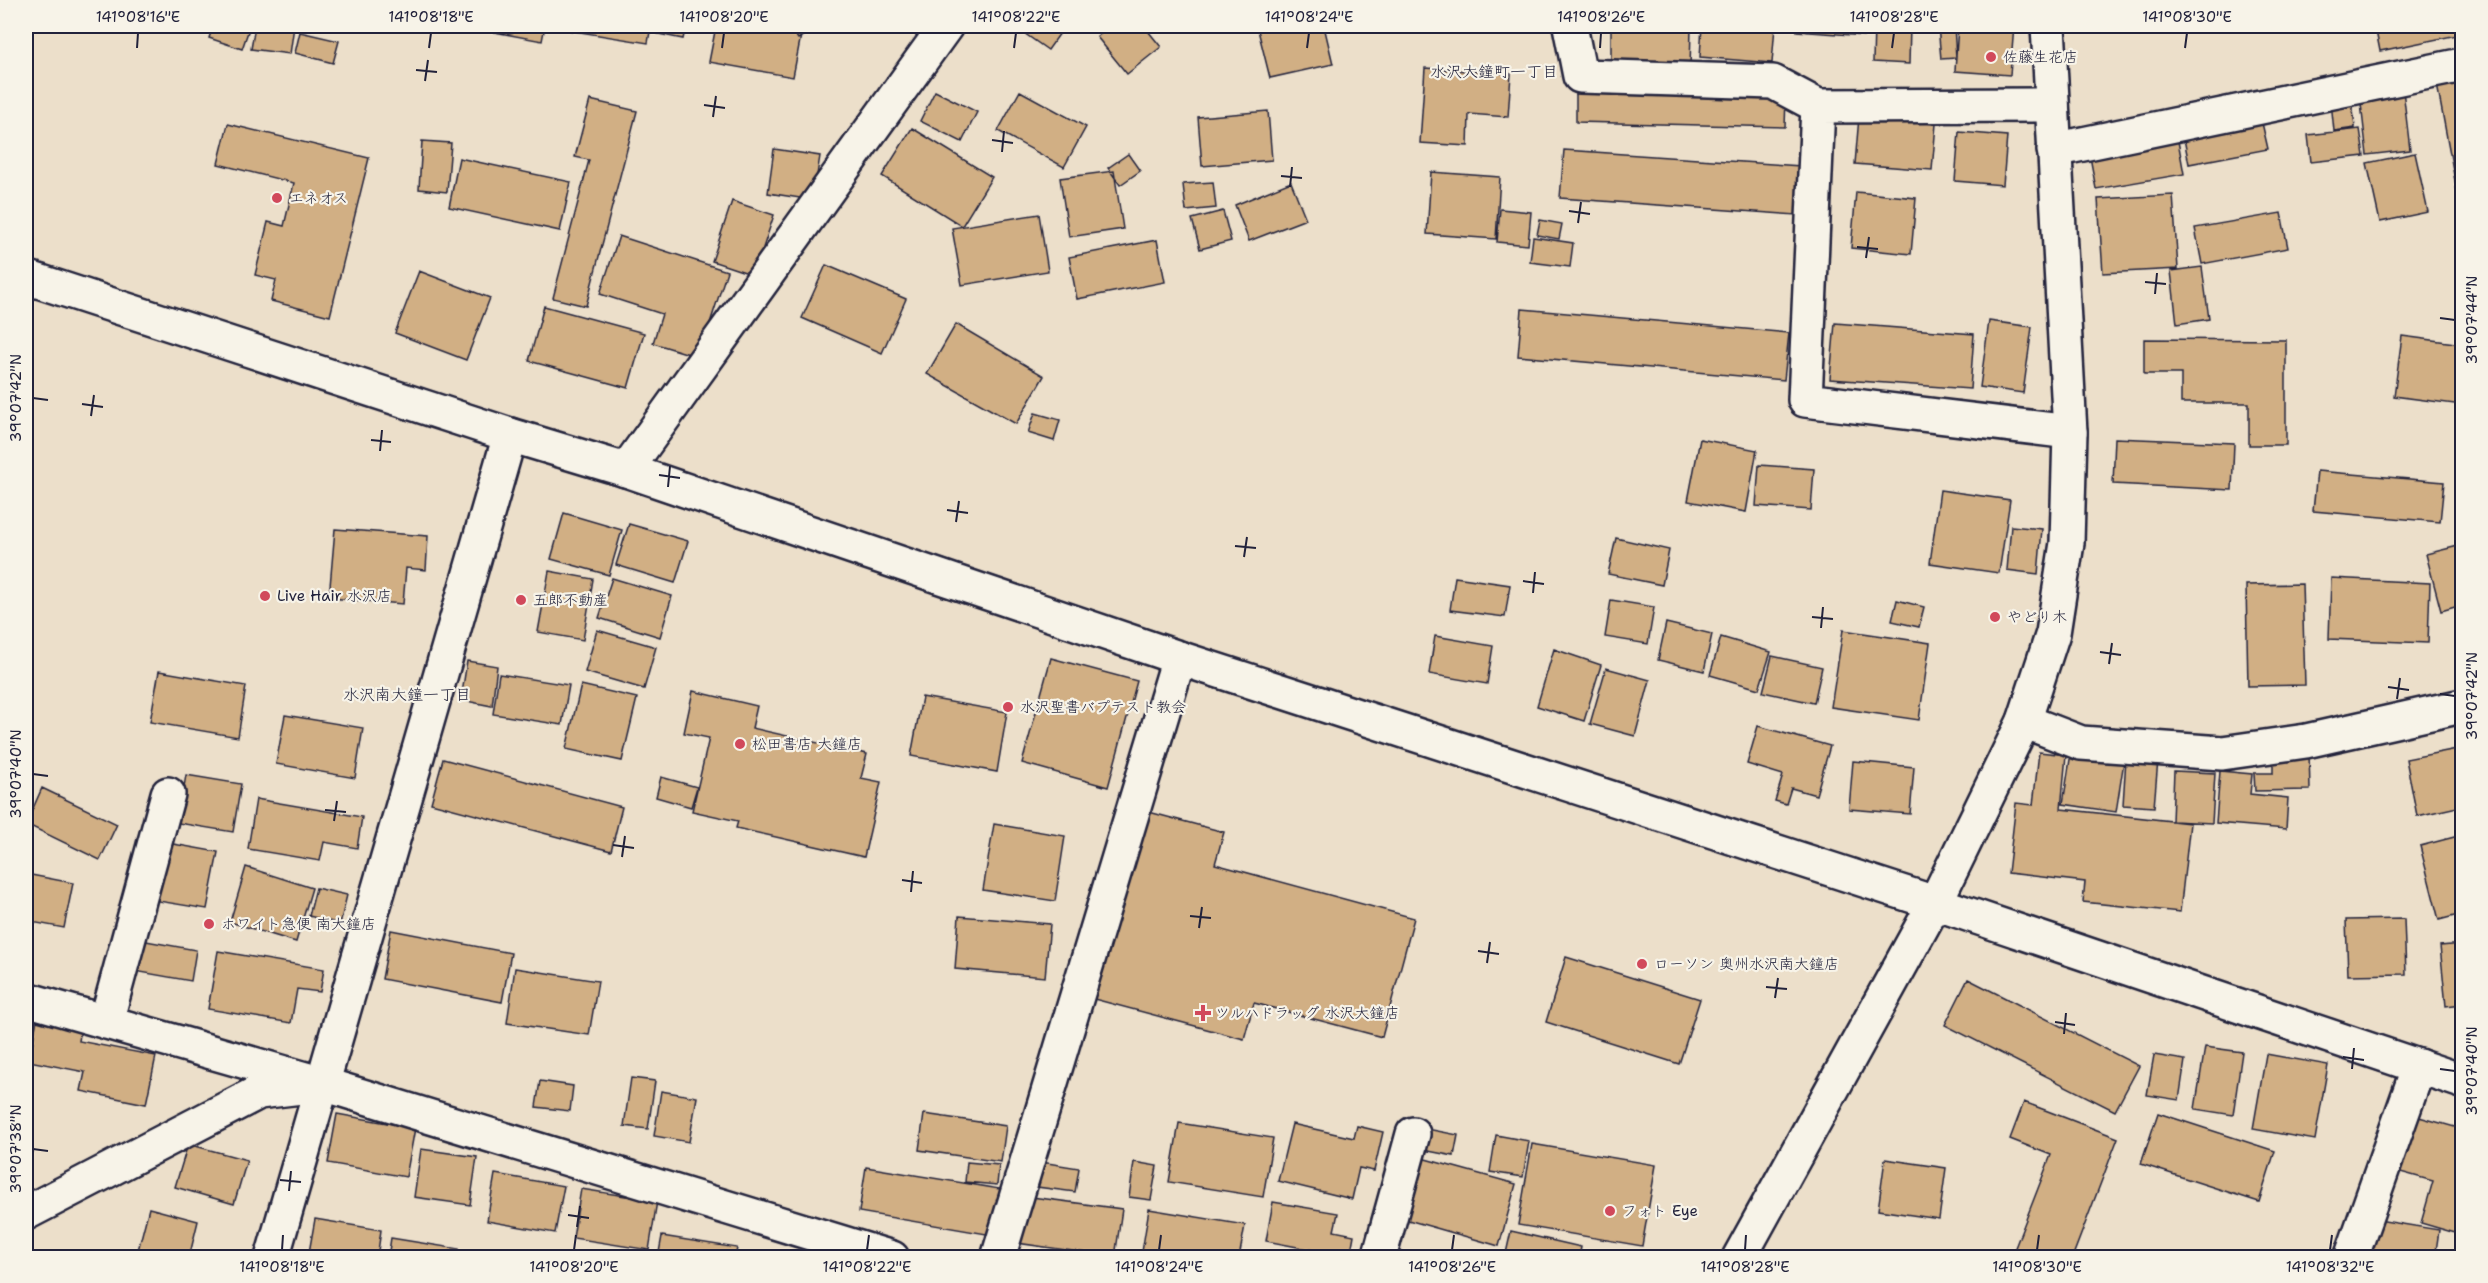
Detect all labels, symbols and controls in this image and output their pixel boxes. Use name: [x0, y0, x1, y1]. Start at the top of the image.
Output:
text: 141°08'16"E: [96, 7, 180, 27]
text: 141°08'18"E: [388, 7, 474, 27]
text: 141°08'20"E: [679, 7, 769, 27]
text: 141°08'22"E: [972, 7, 1060, 27]
text: 141°08'24"E: [1265, 7, 1353, 27]
text: 141°08'26"E: [1557, 7, 1645, 27]
text: 141°08'28"E: [1849, 7, 1939, 27]
text: 141°08'30"E: [2142, 7, 2232, 27]
place label: 佐藤生花店: [2003, 47, 2078, 67]
marker: 佐藤生花店: [1984, 50, 1998, 64]
district label: 水沢大鐘町一丁目: [1430, 61, 1558, 82]
place label: エネオス: [289, 188, 348, 208]
marker: エネオス: [270, 191, 284, 205]
text: 39°07'44"N: [2462, 276, 2482, 364]
text: 39°07'42"N: [6, 354, 26, 442]
place label: Live Hair 水沢店: [277, 586, 392, 606]
marker: Live Hair 水沢店: [258, 589, 272, 603]
place label: 五郎不動産: [533, 590, 608, 610]
marker: 五郎不動産: [514, 593, 528, 607]
place label: やどり木: [2007, 607, 2067, 627]
marker: やどり木: [1988, 610, 2002, 624]
text: 39°07'42"N: [2462, 652, 2482, 740]
district label: 水沢南大鐘一丁目: [343, 684, 471, 705]
place label: 水沢聖書バプテスト教会: [1020, 697, 1186, 717]
marker: 水沢聖書バプテスト教会: [1001, 700, 1015, 714]
text: 39°07'40"N: [6, 729, 26, 819]
place label: 松田書店 大鐘店: [752, 734, 862, 754]
marker: 松田書店 大鐘店: [733, 737, 747, 751]
place label: ホワイト急便 南大鐘店: [221, 914, 376, 934]
marker: ホワイト急便 南大鐘店: [202, 917, 216, 931]
place label: ローソン 奥州水沢南大鐘店: [1654, 954, 1839, 974]
marker: ローソン 奥州水沢南大鐘店: [1635, 957, 1649, 971]
place label: ツルハドラッグ 水沢大鐘店: [1215, 1003, 1400, 1023]
marker: ツルハドラッグ 水沢大鐘店: [1196, 1006, 1210, 1020]
text: 39°07'40"N: [2462, 1026, 2482, 1116]
text: 39°07'38"N: [6, 1104, 26, 1194]
place label: フォト Eye: [1622, 1201, 1698, 1221]
marker: フォト Eye: [1603, 1204, 1617, 1218]
text: 141°08'18"E: [239, 1257, 325, 1277]
text: 141°08'20"E: [529, 1257, 619, 1277]
text: 141°08'22"E: [823, 1257, 911, 1277]
text: 141°08'24"E: [1115, 1257, 1203, 1277]
text: 141°08'26"E: [1408, 1257, 1496, 1277]
text: 141°08'28"E: [1700, 1257, 1790, 1277]
text: 141°08'30"E: [1992, 1257, 2082, 1277]
text: 141°08'32"E: [2286, 1257, 2374, 1277]

